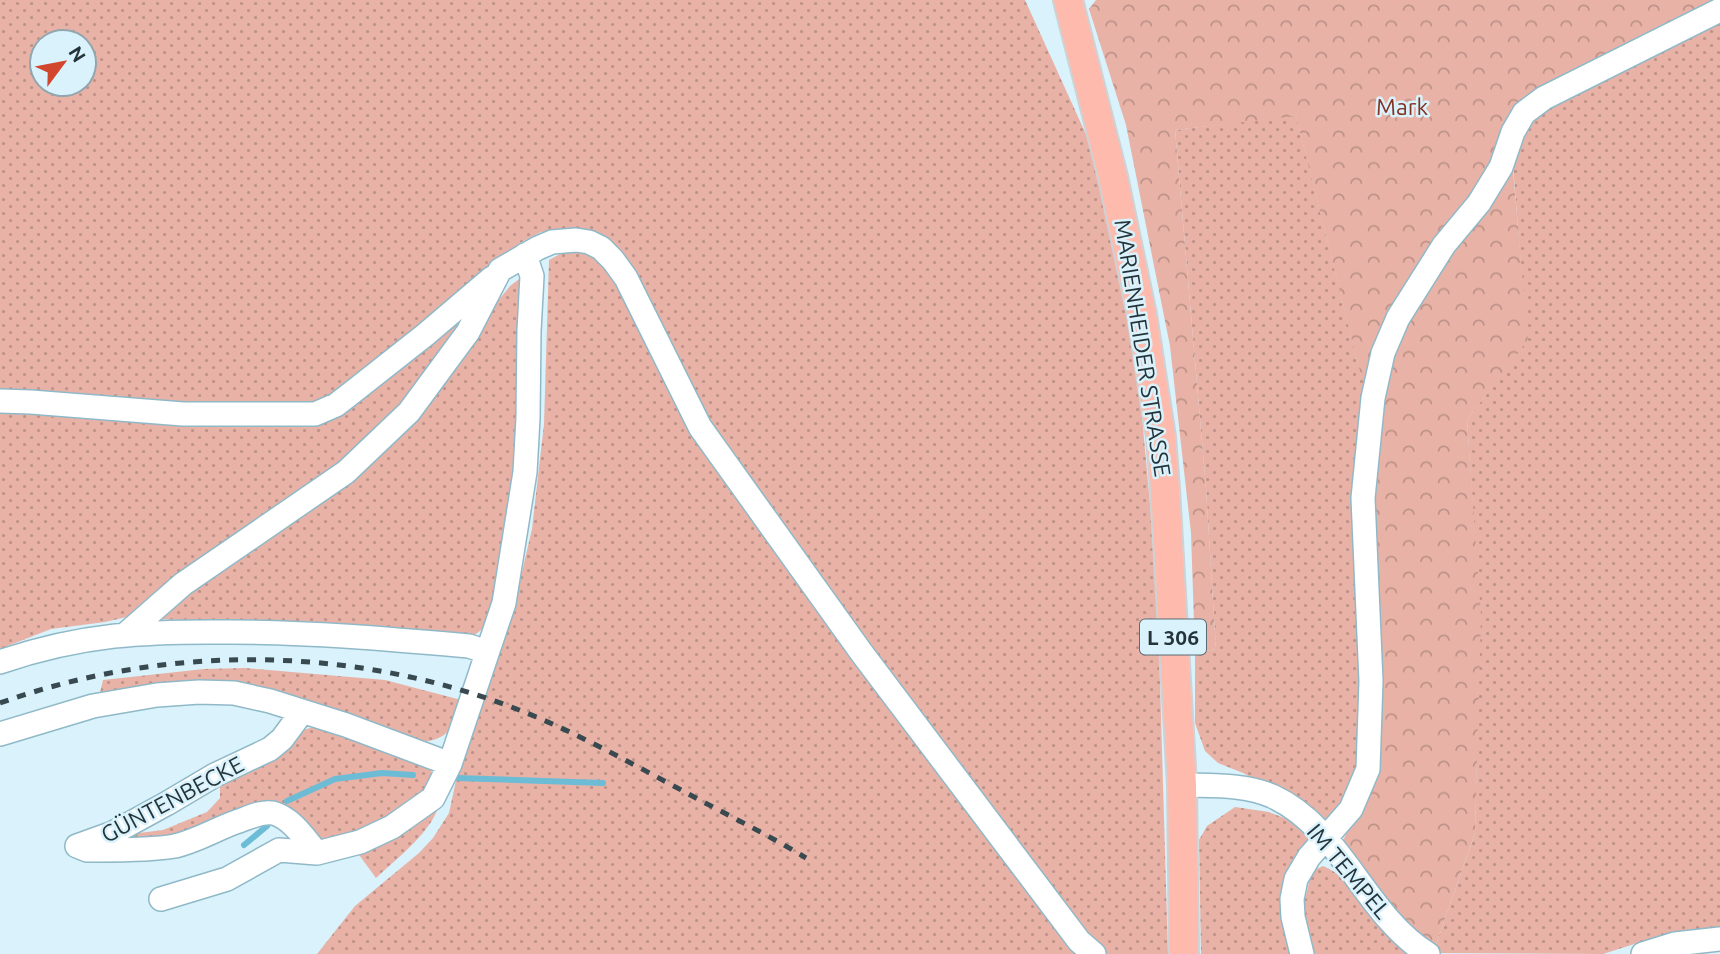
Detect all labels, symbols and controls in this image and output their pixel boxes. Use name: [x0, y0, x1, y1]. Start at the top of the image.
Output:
north arrow: [28, 28, 98, 98]
text: N: [64, 42, 91, 66]
park label: Mark: [1376, 94, 1428, 119]
street label: MARIENHEIDER STRASSE: [1110, 218, 1176, 478]
road number: L 306: [1140, 620, 1206, 654]
street label: GÜNTENBECKE: [97, 751, 247, 847]
street label: IM TEMPEL: [1302, 819, 1396, 923]

